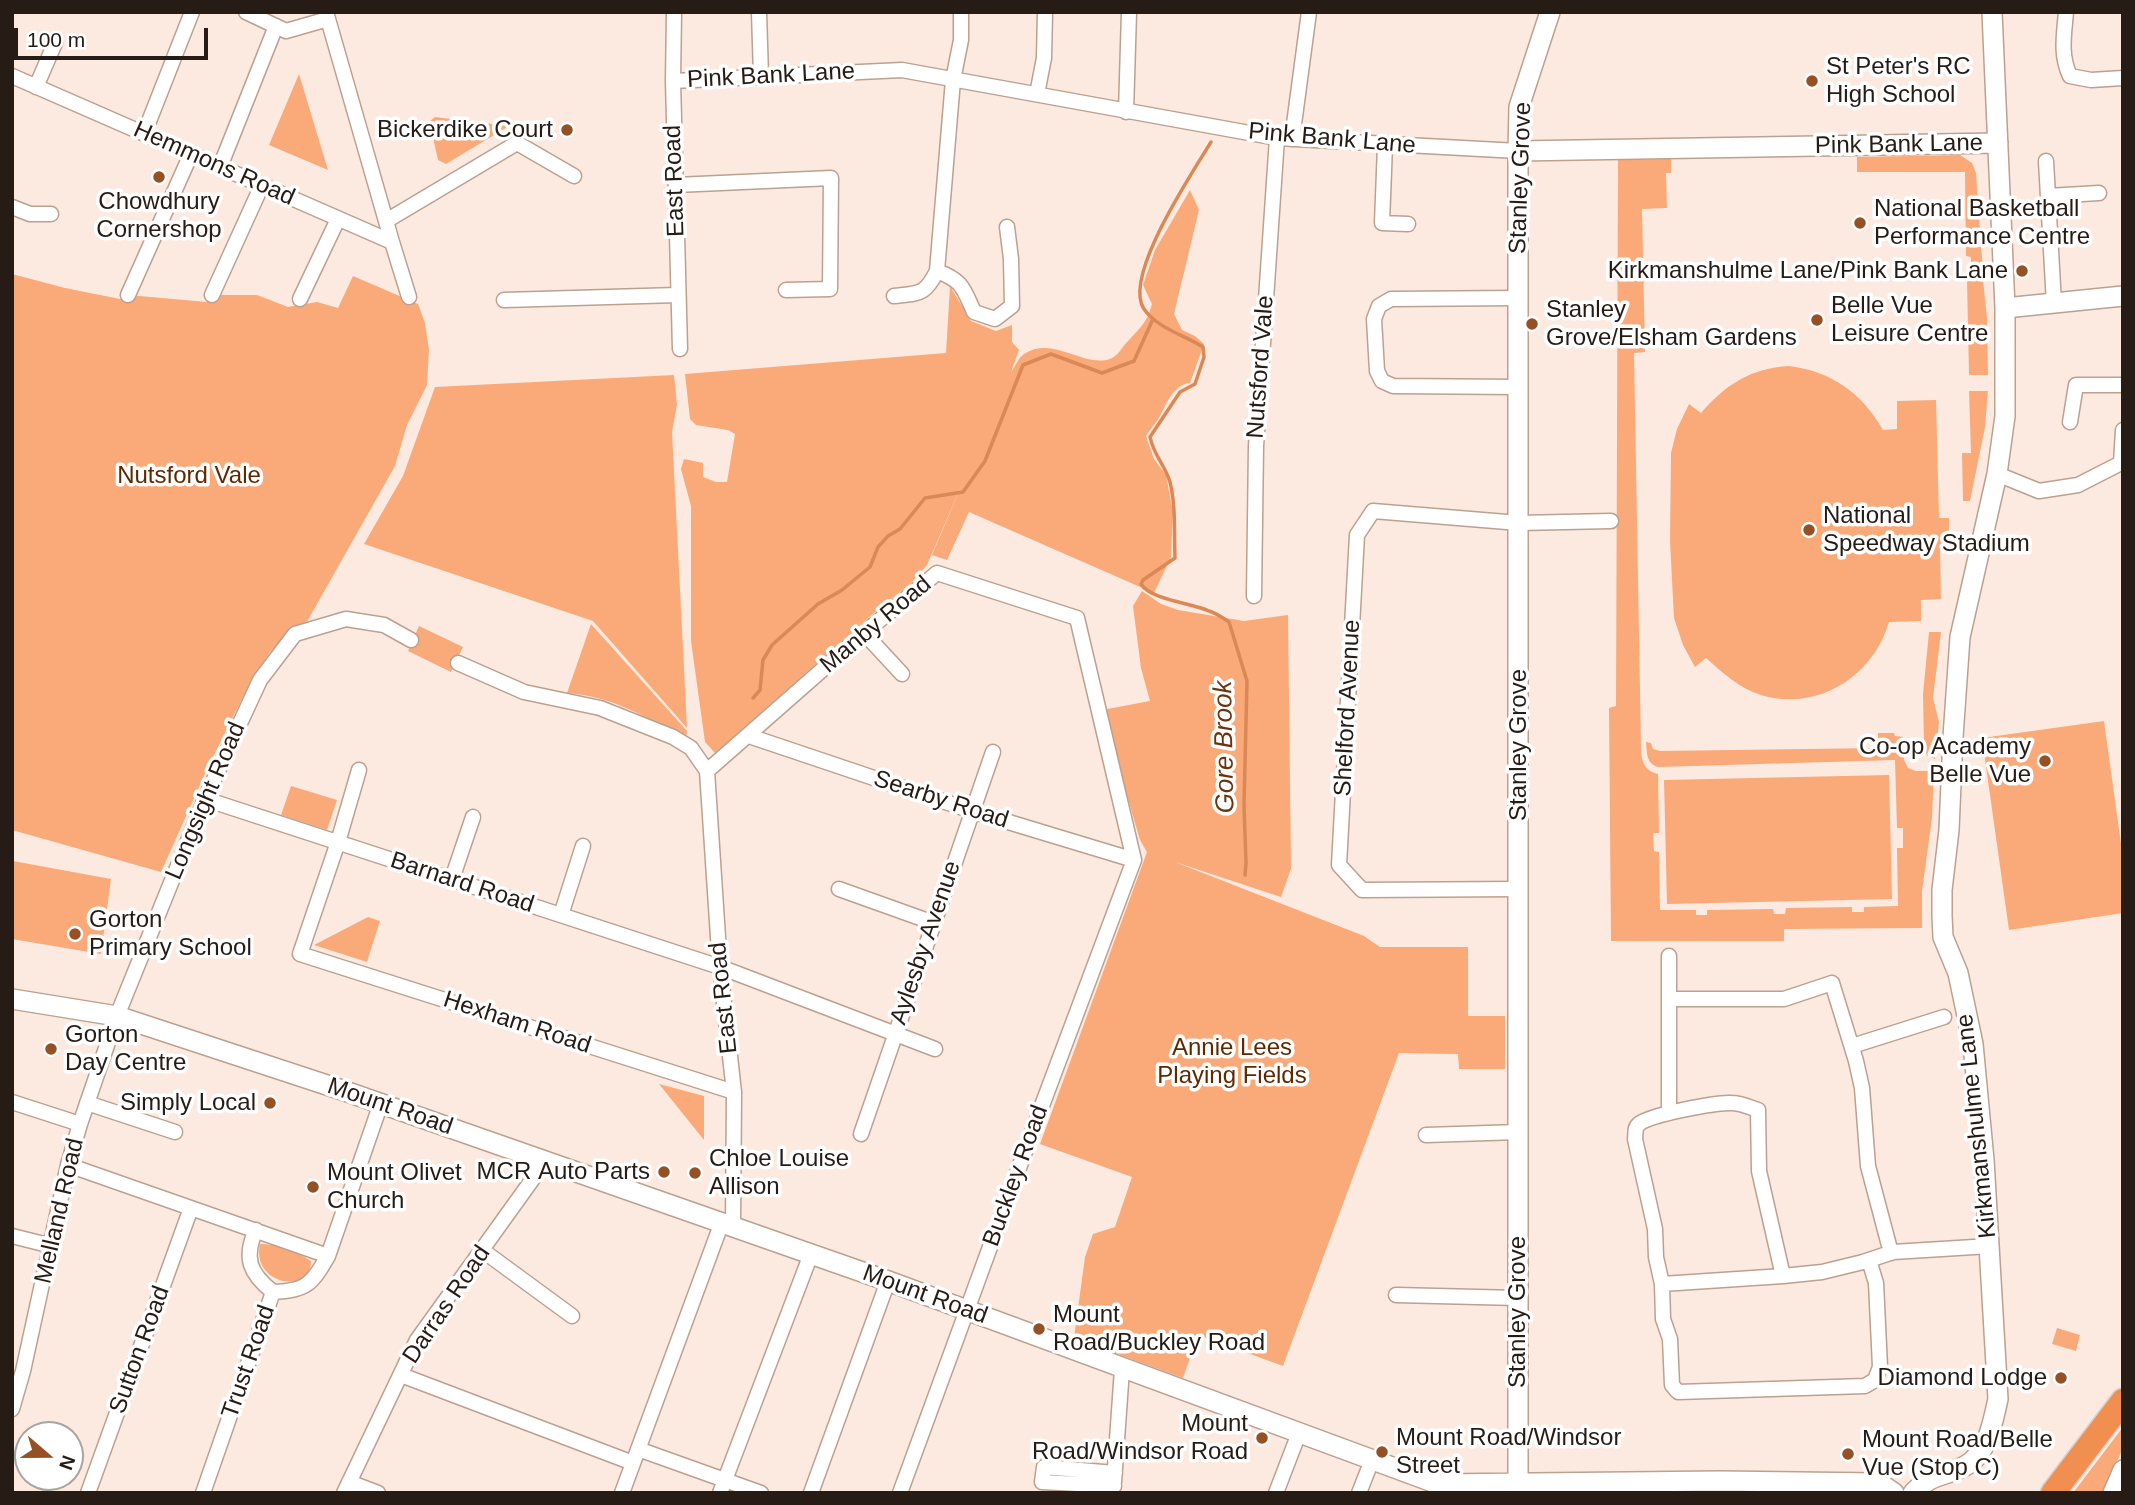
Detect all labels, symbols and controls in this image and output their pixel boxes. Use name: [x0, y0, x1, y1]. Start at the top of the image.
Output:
scale bar: [18, 14, 212, 58]
text: 100 m: [27, 28, 85, 51]
place label: St Peter's RC High School: [1826, 53, 1971, 109]
street label: Pink Bank Lane: [686, 57, 856, 95]
marker: St Peter's RC High School: [1804, 73, 1820, 89]
street label: Stanley Grove: [1504, 102, 1538, 254]
street label: Hemmons Road: [129, 116, 299, 212]
place label: Bickerdike Court: [377, 116, 553, 144]
street label: Pink Bank Lane: [1247, 117, 1417, 161]
marker: Bickerdike Court: [559, 122, 575, 138]
street label: East Road: [659, 124, 691, 238]
street label: Pink Bank Lane: [1815, 129, 1983, 161]
marker: Chowdhury Cornershop: [151, 169, 167, 185]
place label: Chowdhury Cornershop: [96, 188, 222, 244]
place label: National Basketball Performance Centre: [1874, 195, 2090, 251]
marker: National Basketball Performance Centre: [1852, 215, 1868, 231]
place label: Kirkmanshulme Lane/Pink Bank Lane: [1608, 257, 2008, 285]
marker: Kirkmanshulme Lane/Pink Bank Lane: [2014, 263, 2030, 279]
place label: Belle Vue Leisure Centre: [1831, 292, 1988, 348]
street label: Nutsford Vale: [1242, 294, 1280, 440]
place label: Stanley Grove/Elsham Gardens: [1546, 296, 1797, 352]
marker: Belle Vue Leisure Centre: [1809, 312, 1825, 328]
marker: Stanley Grove/Elsham Gardens: [1524, 316, 1540, 332]
park label: Nutsford Vale: [117, 462, 261, 490]
place label: National Speedway Stadium: [1823, 502, 2030, 558]
marker: National Speedway Stadium: [1801, 522, 1817, 538]
street label: Manby Road: [815, 570, 937, 680]
street label: Shelford Avenue: [1329, 619, 1367, 797]
street label: Stanley Grove: [1505, 669, 1533, 821]
water label: Gore Brook: [1208, 680, 1242, 814]
street label: Longsight Road: [160, 718, 252, 884]
place label: Co-op Academy Belle Vue: [1859, 733, 2031, 789]
marker: Co-op Academy Belle Vue: [2037, 753, 2053, 769]
street label: Searby Road: [870, 765, 1012, 835]
street label: Barnard Road: [386, 846, 538, 920]
street label: Aylesby Avenue: [885, 857, 967, 1029]
place label: Gorton Primary School: [89, 906, 252, 962]
marker: Gorton Primary School: [67, 926, 83, 942]
street label: East Road: [704, 941, 744, 1055]
street label: Hexham Road: [440, 986, 594, 1060]
street label: Kirkmanshulme Lane: [1951, 1012, 2003, 1240]
place label: Gorton Day Centre: [65, 1021, 186, 1077]
park label: Annie Lees Playing Fields: [1157, 1034, 1307, 1090]
marker: Gorton Day Centre: [43, 1041, 59, 1057]
street label: Mount Road: [324, 1072, 456, 1142]
place label: Simply Local: [120, 1089, 256, 1117]
marker: Simply Local: [262, 1095, 278, 1111]
street label: Buckley Road: [977, 1102, 1055, 1250]
street label: Melland Road: [29, 1136, 91, 1286]
place label: Chloe Louise Allison: [709, 1145, 849, 1201]
place label: MCR Auto Parts: [477, 1158, 650, 1186]
place label: Mount Olivet Church: [327, 1159, 462, 1215]
marker: MCR Auto Parts: [656, 1164, 672, 1180]
marker: Chloe Louise Allison: [687, 1165, 703, 1181]
marker: Mount Olivet Church: [305, 1179, 321, 1195]
street label: Stanley Grove: [1504, 1236, 1532, 1388]
street label: Darras Road: [397, 1241, 497, 1369]
street label: Mount Road: [859, 1259, 991, 1331]
street label: Sutton Road: [104, 1282, 176, 1418]
place label: Mount Road/Buckley Road: [1053, 1301, 1265, 1357]
street label: Trust Road: [216, 1302, 282, 1422]
marker: Mount Road/Buckley Road: [1031, 1321, 1047, 1337]
place label: Diamond Lodge: [1878, 1364, 2047, 1392]
marker: Diamond Lodge: [2053, 1370, 2069, 1386]
place label: Mount Road/Windsor Road: [1032, 1410, 1248, 1466]
north arrow: [14, 1421, 84, 1491]
place label: Mount Road/Windsor Street: [1396, 1424, 1621, 1480]
place label: Mount Road/Belle Vue (Stop C): [1862, 1426, 2053, 1482]
marker: Mount Road/Windsor Road: [1254, 1430, 1270, 1446]
marker: Mount Road/Windsor Street: [1374, 1444, 1390, 1460]
marker: Mount Road/Belle Vue (Stop C): [1840, 1446, 1856, 1462]
text: N: [55, 1453, 80, 1473]

